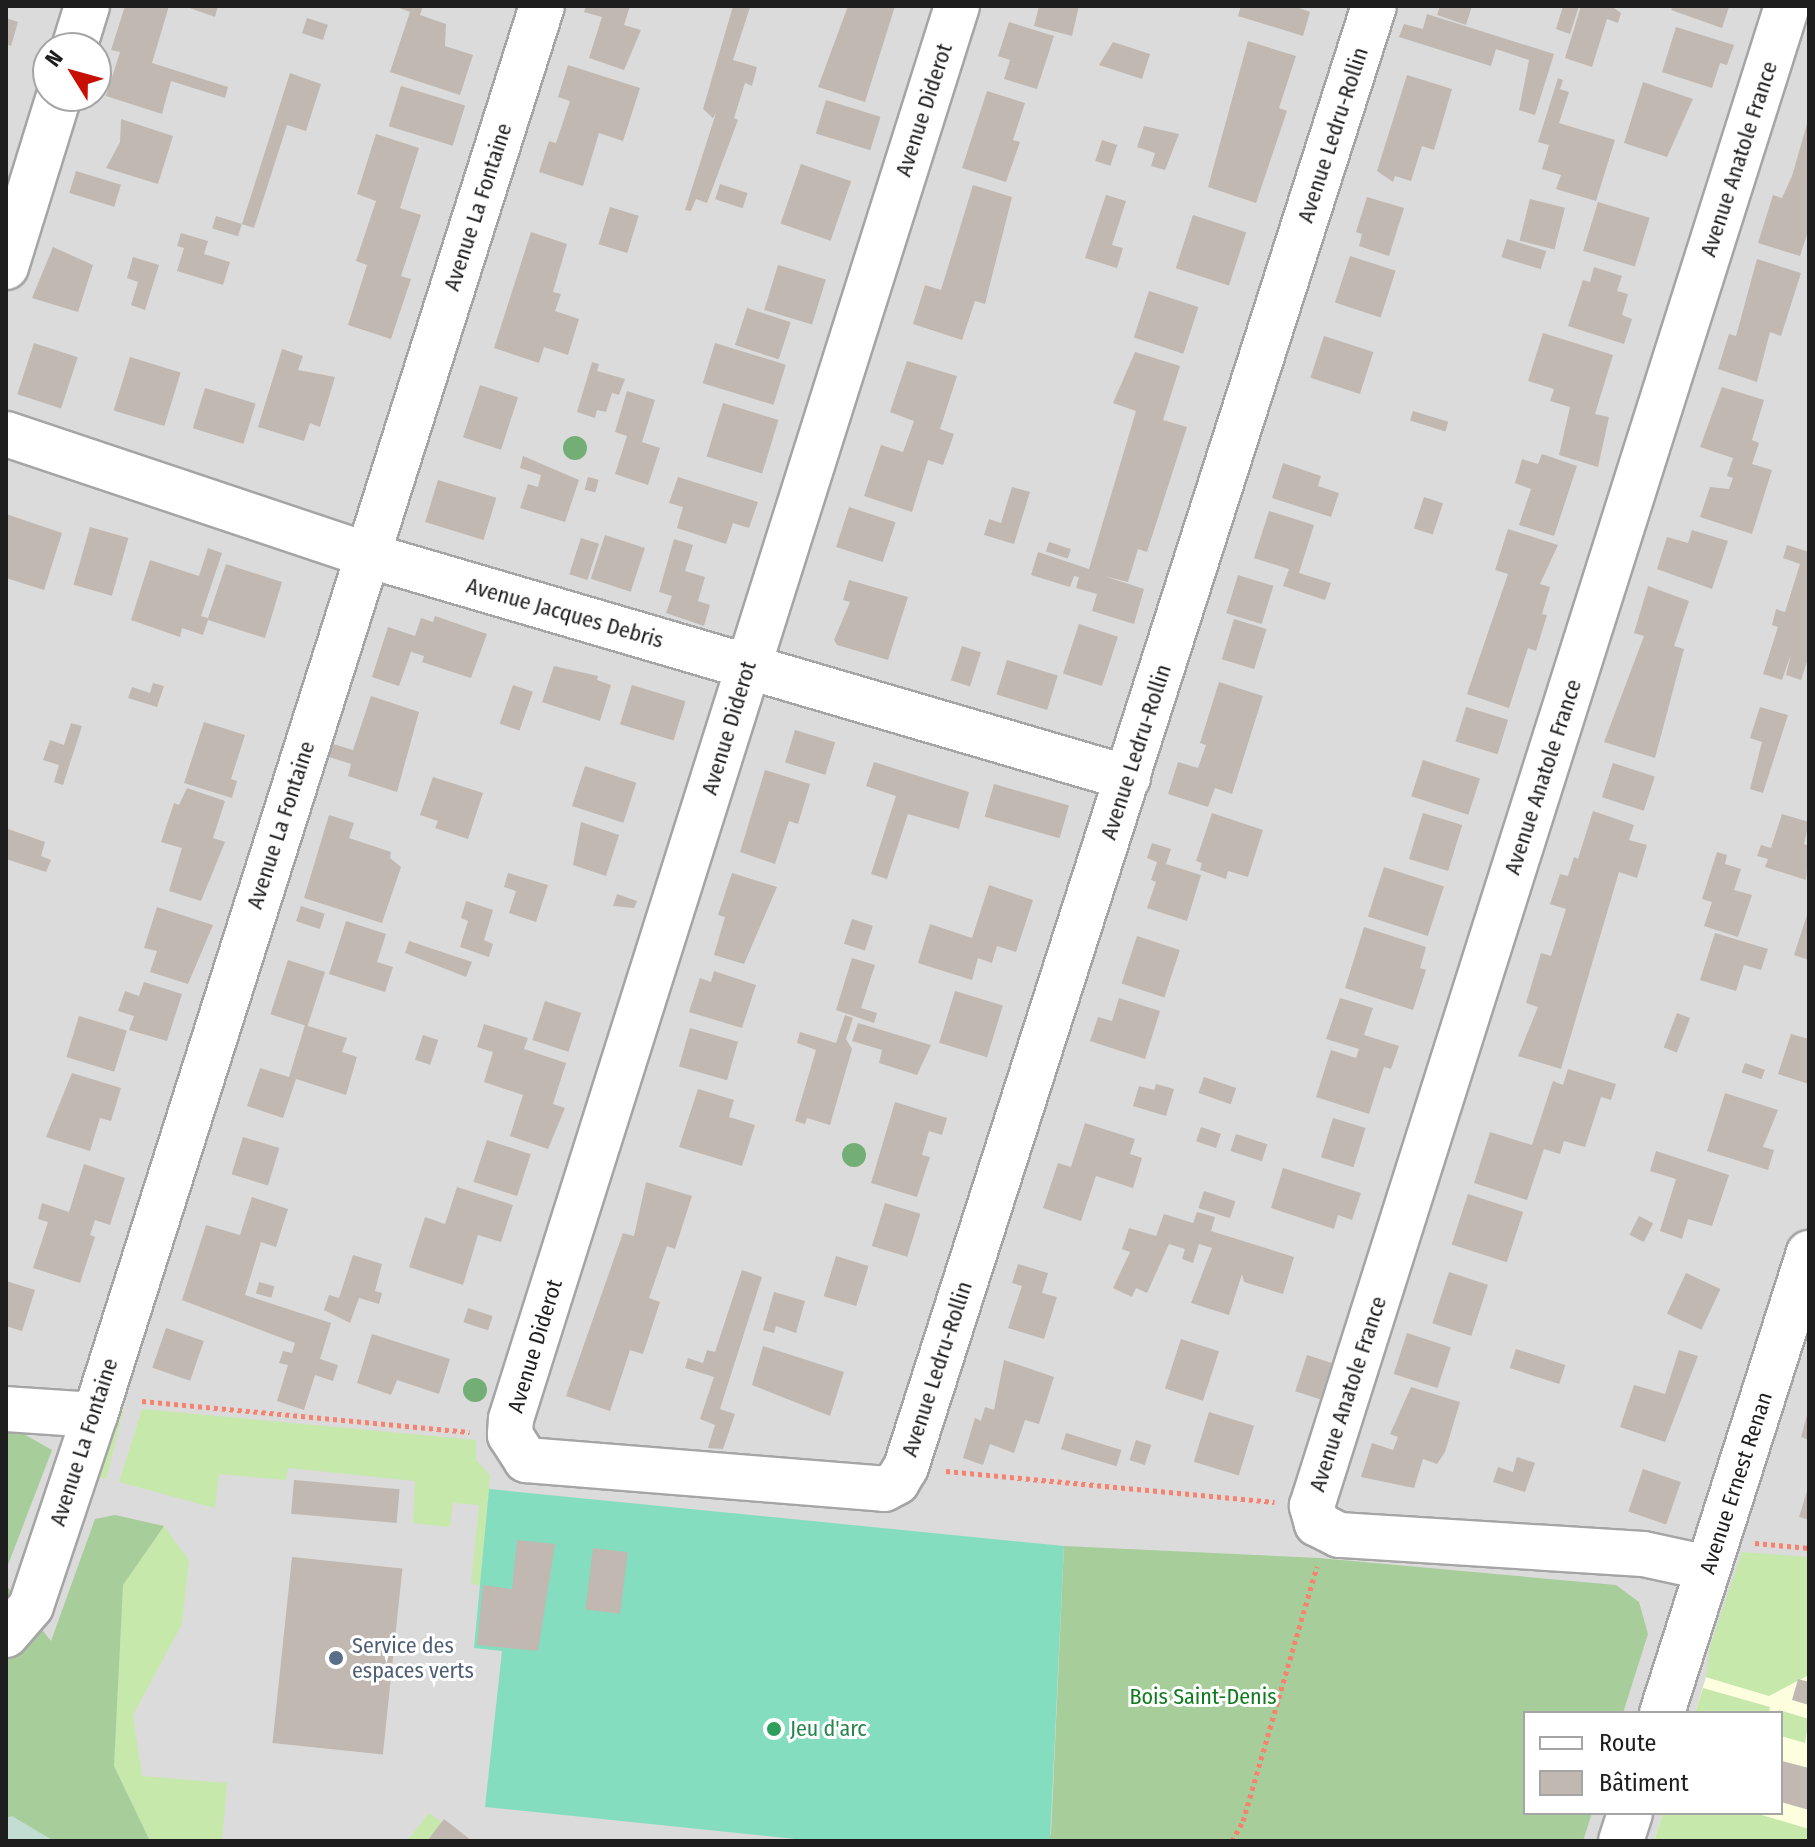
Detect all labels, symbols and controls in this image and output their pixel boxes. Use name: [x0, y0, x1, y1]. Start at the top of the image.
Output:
north arrow: [32, 32, 112, 112]
street label: Avenue Diderot: [890, 40, 958, 180]
street label: Avenue Ledru-Rollin: [1292, 44, 1374, 226]
text: N: [39, 45, 69, 72]
street label: Avenue Anatole France: [1695, 58, 1783, 260]
street label: Avenue La Fontaine: [438, 120, 518, 294]
street label: Avenue Jacques Debris: [463, 572, 667, 654]
street label: Avenue Diderot: [696, 658, 762, 798]
street label: Avenue Ledru-Rollin: [1095, 661, 1177, 843]
street label: Avenue Anatole France: [1499, 676, 1587, 878]
street label: Avenue La Fontaine: [241, 738, 321, 912]
street label: Avenue Diderot: [502, 1276, 568, 1416]
street label: Avenue Ledru-Rollin: [896, 1278, 978, 1460]
street label: Avenue Anatole France: [1304, 1293, 1392, 1495]
street label: Avenue La Fontaine: [44, 1355, 124, 1529]
street label: Avenue Ernest Renan: [1694, 1389, 1778, 1577]
place label: Service des espaces verts: [352, 1632, 474, 1684]
marker: Service des espaces verts: [327, 1649, 345, 1667]
park label: Bois Saint-Denis: [1129, 1684, 1277, 1710]
legend: [1523, 1711, 1783, 1815]
place label: Jeu d'arc: [790, 1716, 867, 1742]
marker: Jeu d'arc: [765, 1720, 783, 1738]
text: Route: [1599, 1729, 1656, 1757]
text: Bâtiment: [1599, 1769, 1689, 1797]

